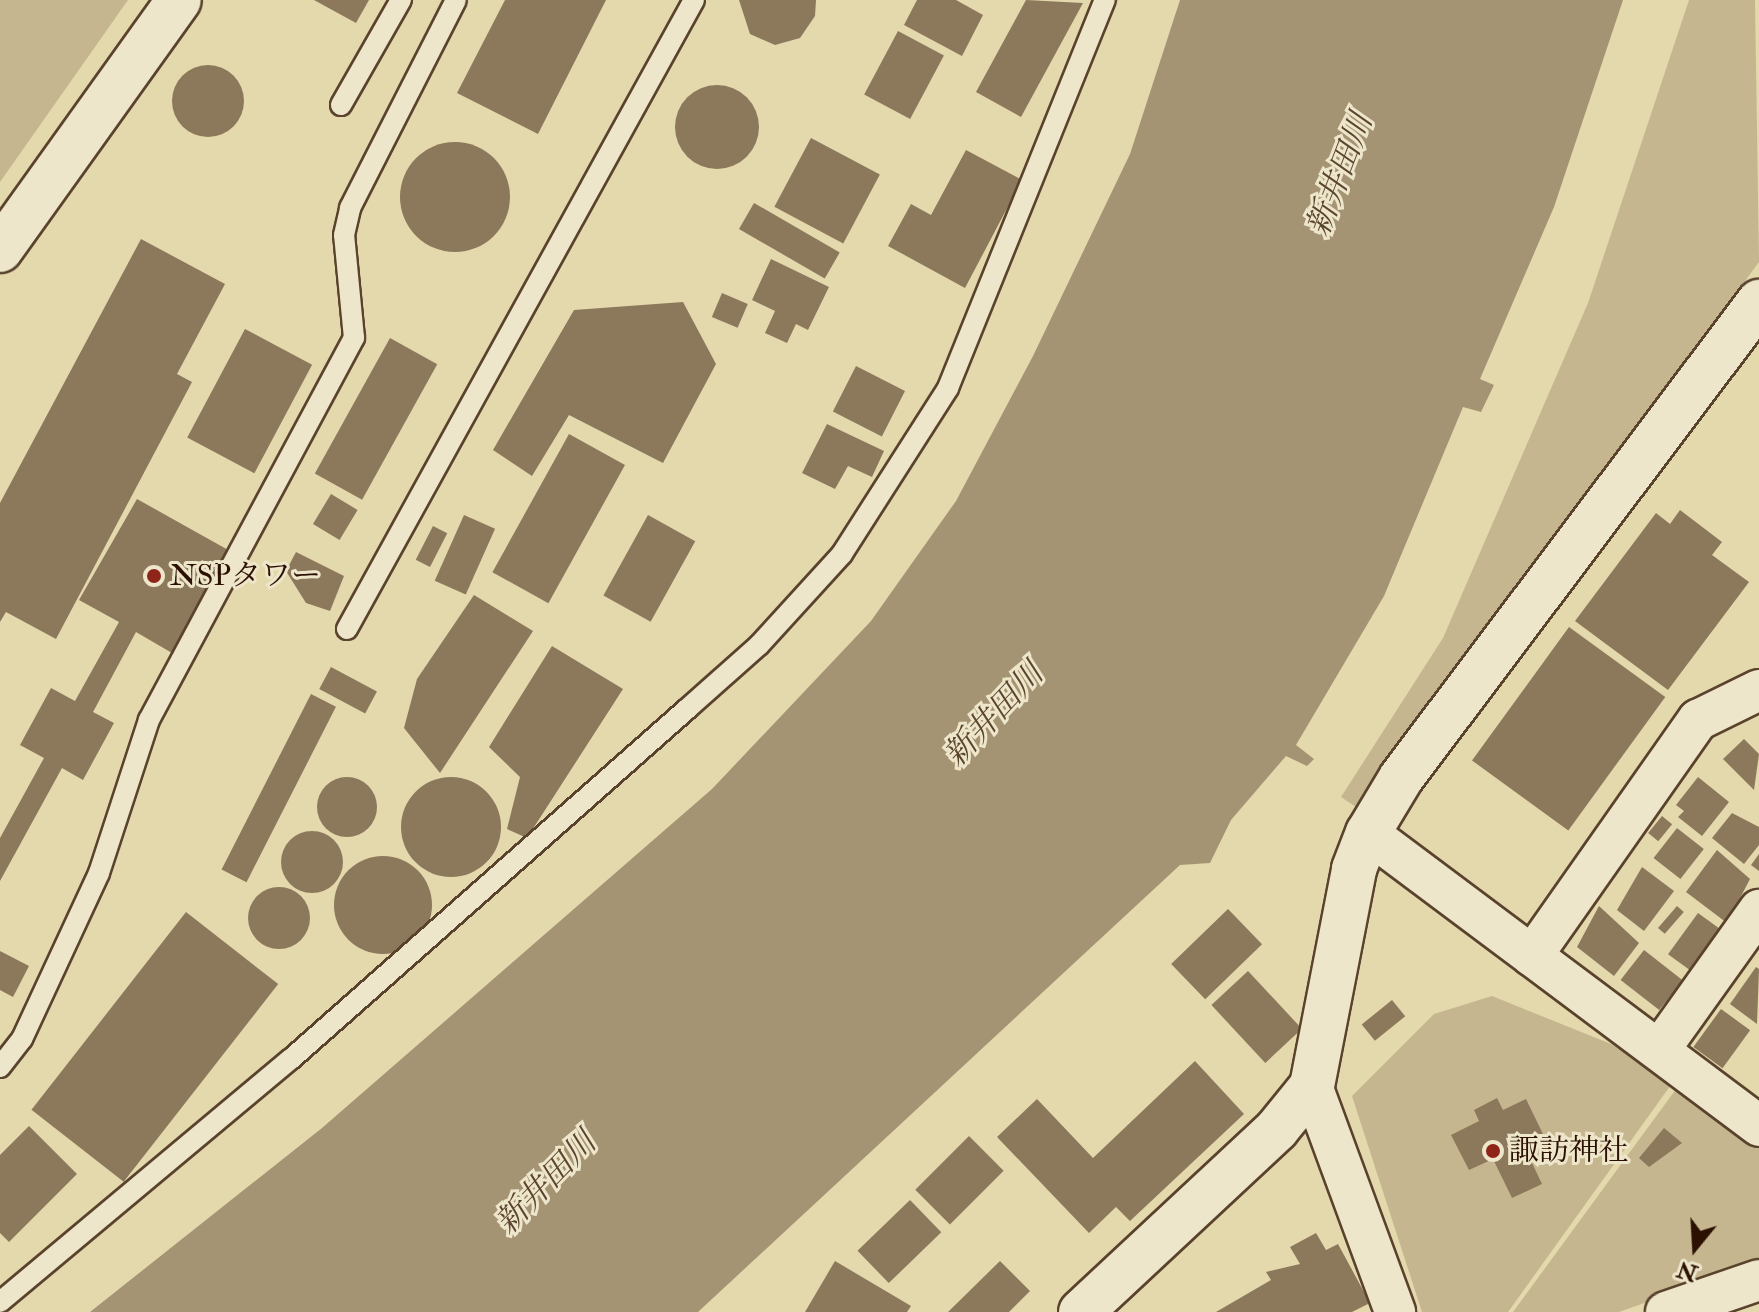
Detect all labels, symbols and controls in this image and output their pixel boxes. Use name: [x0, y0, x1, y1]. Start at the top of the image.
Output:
water label: 新井田川: [1299, 108, 1381, 242]
place label: NSPタワー: [170, 558, 321, 594]
marker: NSPタワー: [145, 567, 163, 585]
water label: 新井田川: [936, 655, 1052, 775]
water label: 新井田川: [488, 1124, 604, 1242]
place label: 諏訪神社: [1509, 1133, 1629, 1169]
marker: 諏訪神社: [1484, 1142, 1502, 1160]
north arrow: [1655, 1208, 1735, 1288]
text: N: [1674, 1254, 1701, 1287]

